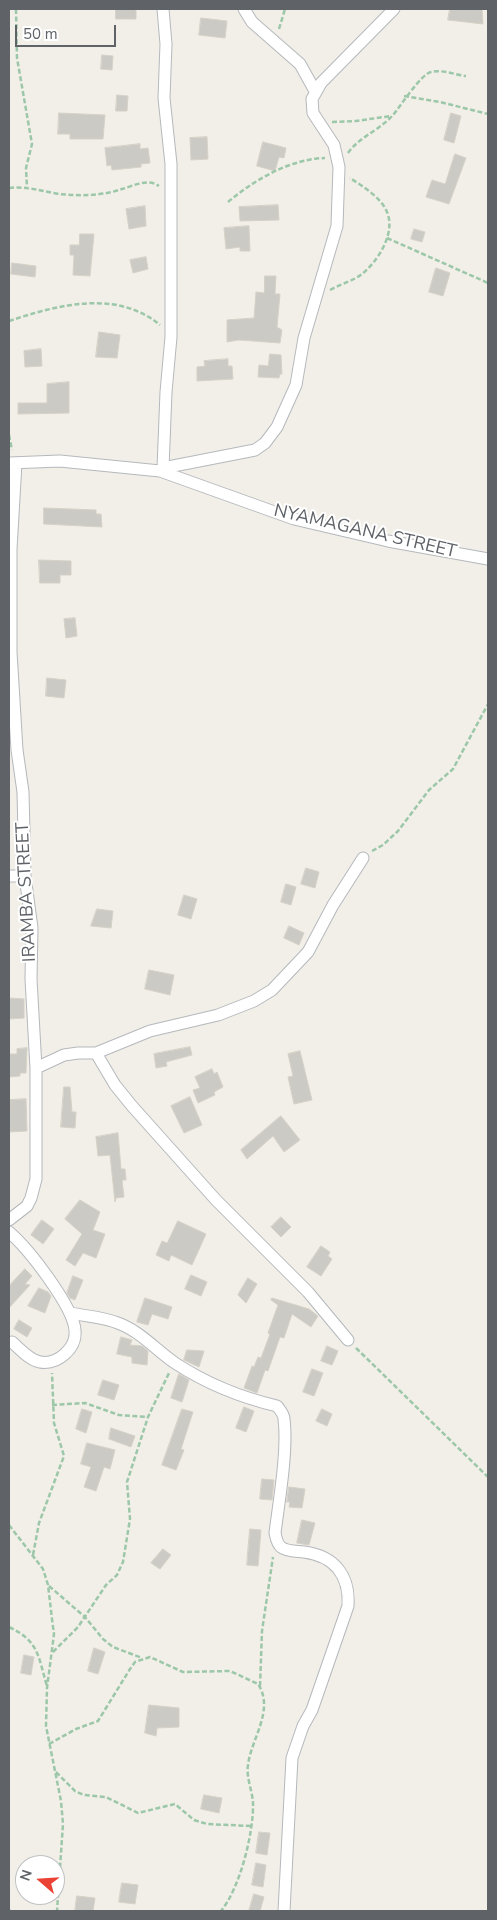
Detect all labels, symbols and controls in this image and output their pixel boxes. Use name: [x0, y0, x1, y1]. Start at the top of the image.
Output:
scale bar: [18, 15, 119, 47]
text: 50 m: [23, 24, 58, 44]
street label: NYAMAGANA STREET: [272, 500, 458, 564]
street label: IRAMBA STREET: [13, 822, 41, 962]
north arrow: [15, 1855, 65, 1905]
text: N: [16, 1867, 37, 1883]

